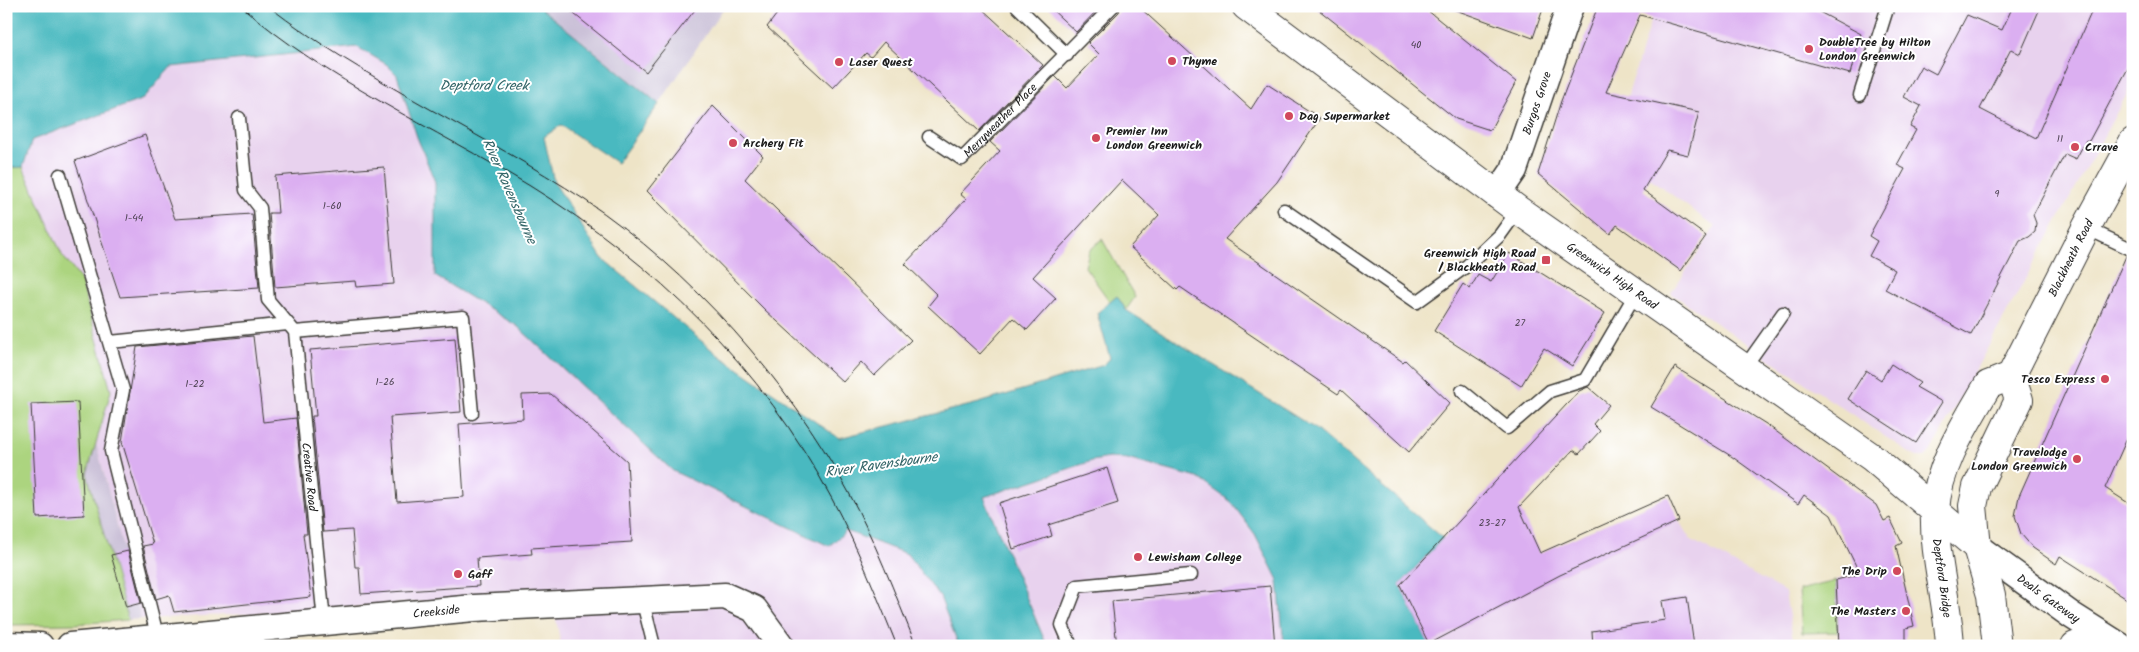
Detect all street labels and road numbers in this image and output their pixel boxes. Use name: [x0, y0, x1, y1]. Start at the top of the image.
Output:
street label: Burgos Grove: [1518, 68, 1557, 137]
street label: Merryweather Place: [959, 78, 1042, 163]
street label: Blackheath Road: [2044, 215, 2099, 300]
street label: Greenwich High Road: [1562, 238, 1663, 316]
street label: Creative Road: [296, 442, 322, 513]
street label: Deptford Bridge: [1927, 537, 1957, 619]
street label: Deals Gateway: [2012, 570, 2084, 628]
street label: Creekside: [412, 600, 461, 624]

